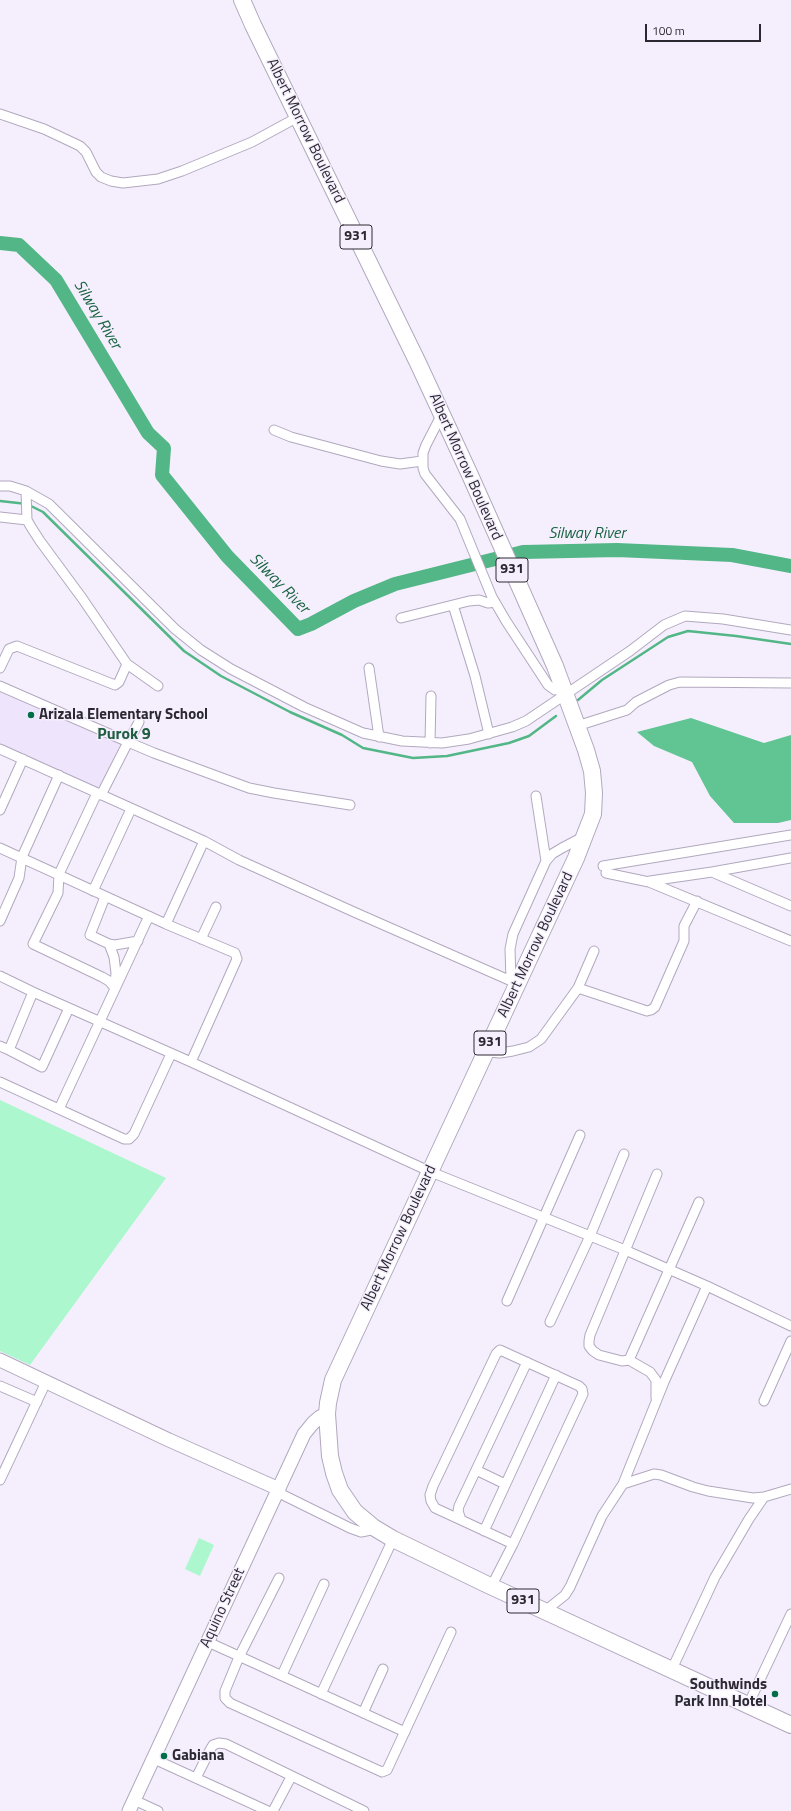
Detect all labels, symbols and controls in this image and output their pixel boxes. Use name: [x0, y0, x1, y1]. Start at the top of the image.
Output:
scale bar: [647, 16, 763, 42]
text: 100 m: [652, 21, 685, 40]
street label: Albert Morrow Boulevard: [262, 56, 348, 206]
road number: 931: [340, 225, 372, 249]
water label: Silway River: [69, 277, 125, 353]
street label: Albert Morrow Boulevard: [425, 391, 505, 543]
water label: Silway River: [549, 524, 625, 544]
water label: Silway River: [245, 550, 313, 618]
road number: 931: [496, 558, 528, 582]
place label: Arizala Elementary School: [39, 706, 208, 724]
marker: Arizala Elementary School: [26, 710, 36, 720]
district label: Purok 9: [97, 725, 151, 745]
street label: Albert Morrow Boulevard: [494, 869, 578, 1021]
road number: 931: [474, 1031, 506, 1055]
street label: Albert Morrow Boulevard: [357, 1162, 441, 1314]
street label: Aquino Street: [197, 1565, 249, 1651]
road number: 931: [507, 1589, 539, 1613]
place label: Southwinds Park Inn Hotel: [675, 1676, 767, 1711]
marker: Southwinds Park Inn Hotel: [770, 1689, 780, 1699]
place label: Gabiana: [172, 1747, 224, 1765]
marker: Gabiana: [159, 1751, 169, 1761]

